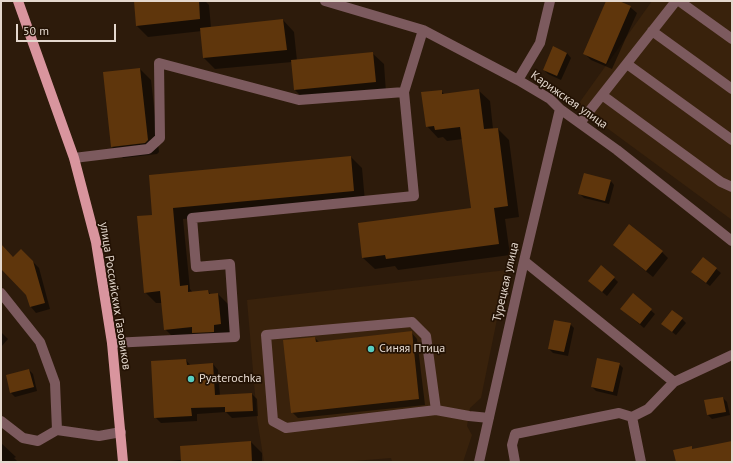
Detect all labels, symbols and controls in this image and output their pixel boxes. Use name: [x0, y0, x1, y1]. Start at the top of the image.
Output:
scale bar: [18, 16, 118, 42]
text: 50 m: [23, 23, 49, 38]
street label: Карижская улица: [528, 68, 610, 132]
street label: улица Российских Газовиков: [96, 221, 134, 371]
street label: Турецкая улица: [490, 241, 522, 323]
place label: Синяя Птица: [379, 342, 445, 356]
marker: Синяя Птица: [366, 344, 376, 354]
place label: Pyaterochka: [199, 372, 261, 386]
marker: Pyaterochka: [186, 374, 196, 384]

